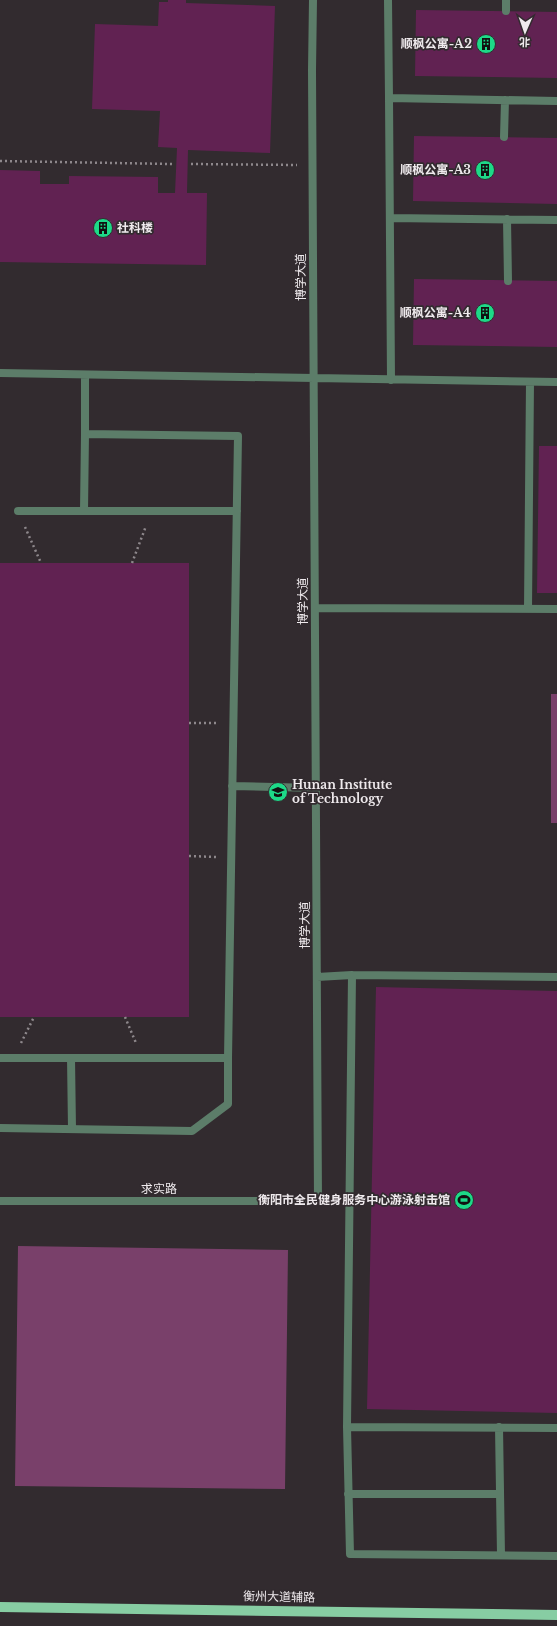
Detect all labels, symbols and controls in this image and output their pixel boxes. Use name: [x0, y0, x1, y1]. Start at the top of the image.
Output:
north arrow: [505, 12, 545, 52]
building icon: 顺枫公寓-A2: [475, 33, 497, 55]
text: 北: [519, 35, 530, 49]
place label: 顺枫公寓-A2: [401, 36, 472, 51]
building icon: 顺枫公寓-A3: [474, 159, 496, 181]
place label: 顺枫公寓-A3: [400, 162, 471, 177]
building icon: 社科楼: [92, 217, 114, 239]
place label: 社科楼: [117, 220, 153, 235]
street label: 博学大道: [293, 253, 308, 301]
building icon: 顺枫公寓-A4: [474, 302, 496, 324]
place label: 顺枫公寓-A4: [400, 305, 471, 320]
street label: 博学大道: [295, 577, 310, 625]
place label: Hunan Institute of Technology: [292, 777, 392, 806]
school or university icon: Hunan Institute of Technology: [267, 781, 289, 803]
street label: 博学大道: [297, 901, 312, 949]
street label: 求实路: [141, 1181, 177, 1196]
sports icon: 衡阳市全民健身服务中心游泳射击馆: [453, 1189, 475, 1211]
place label: 衡阳市全民健身服务中心游泳射击馆: [258, 1192, 450, 1207]
street label: 衡州大道辅路: [243, 1588, 315, 1605]

